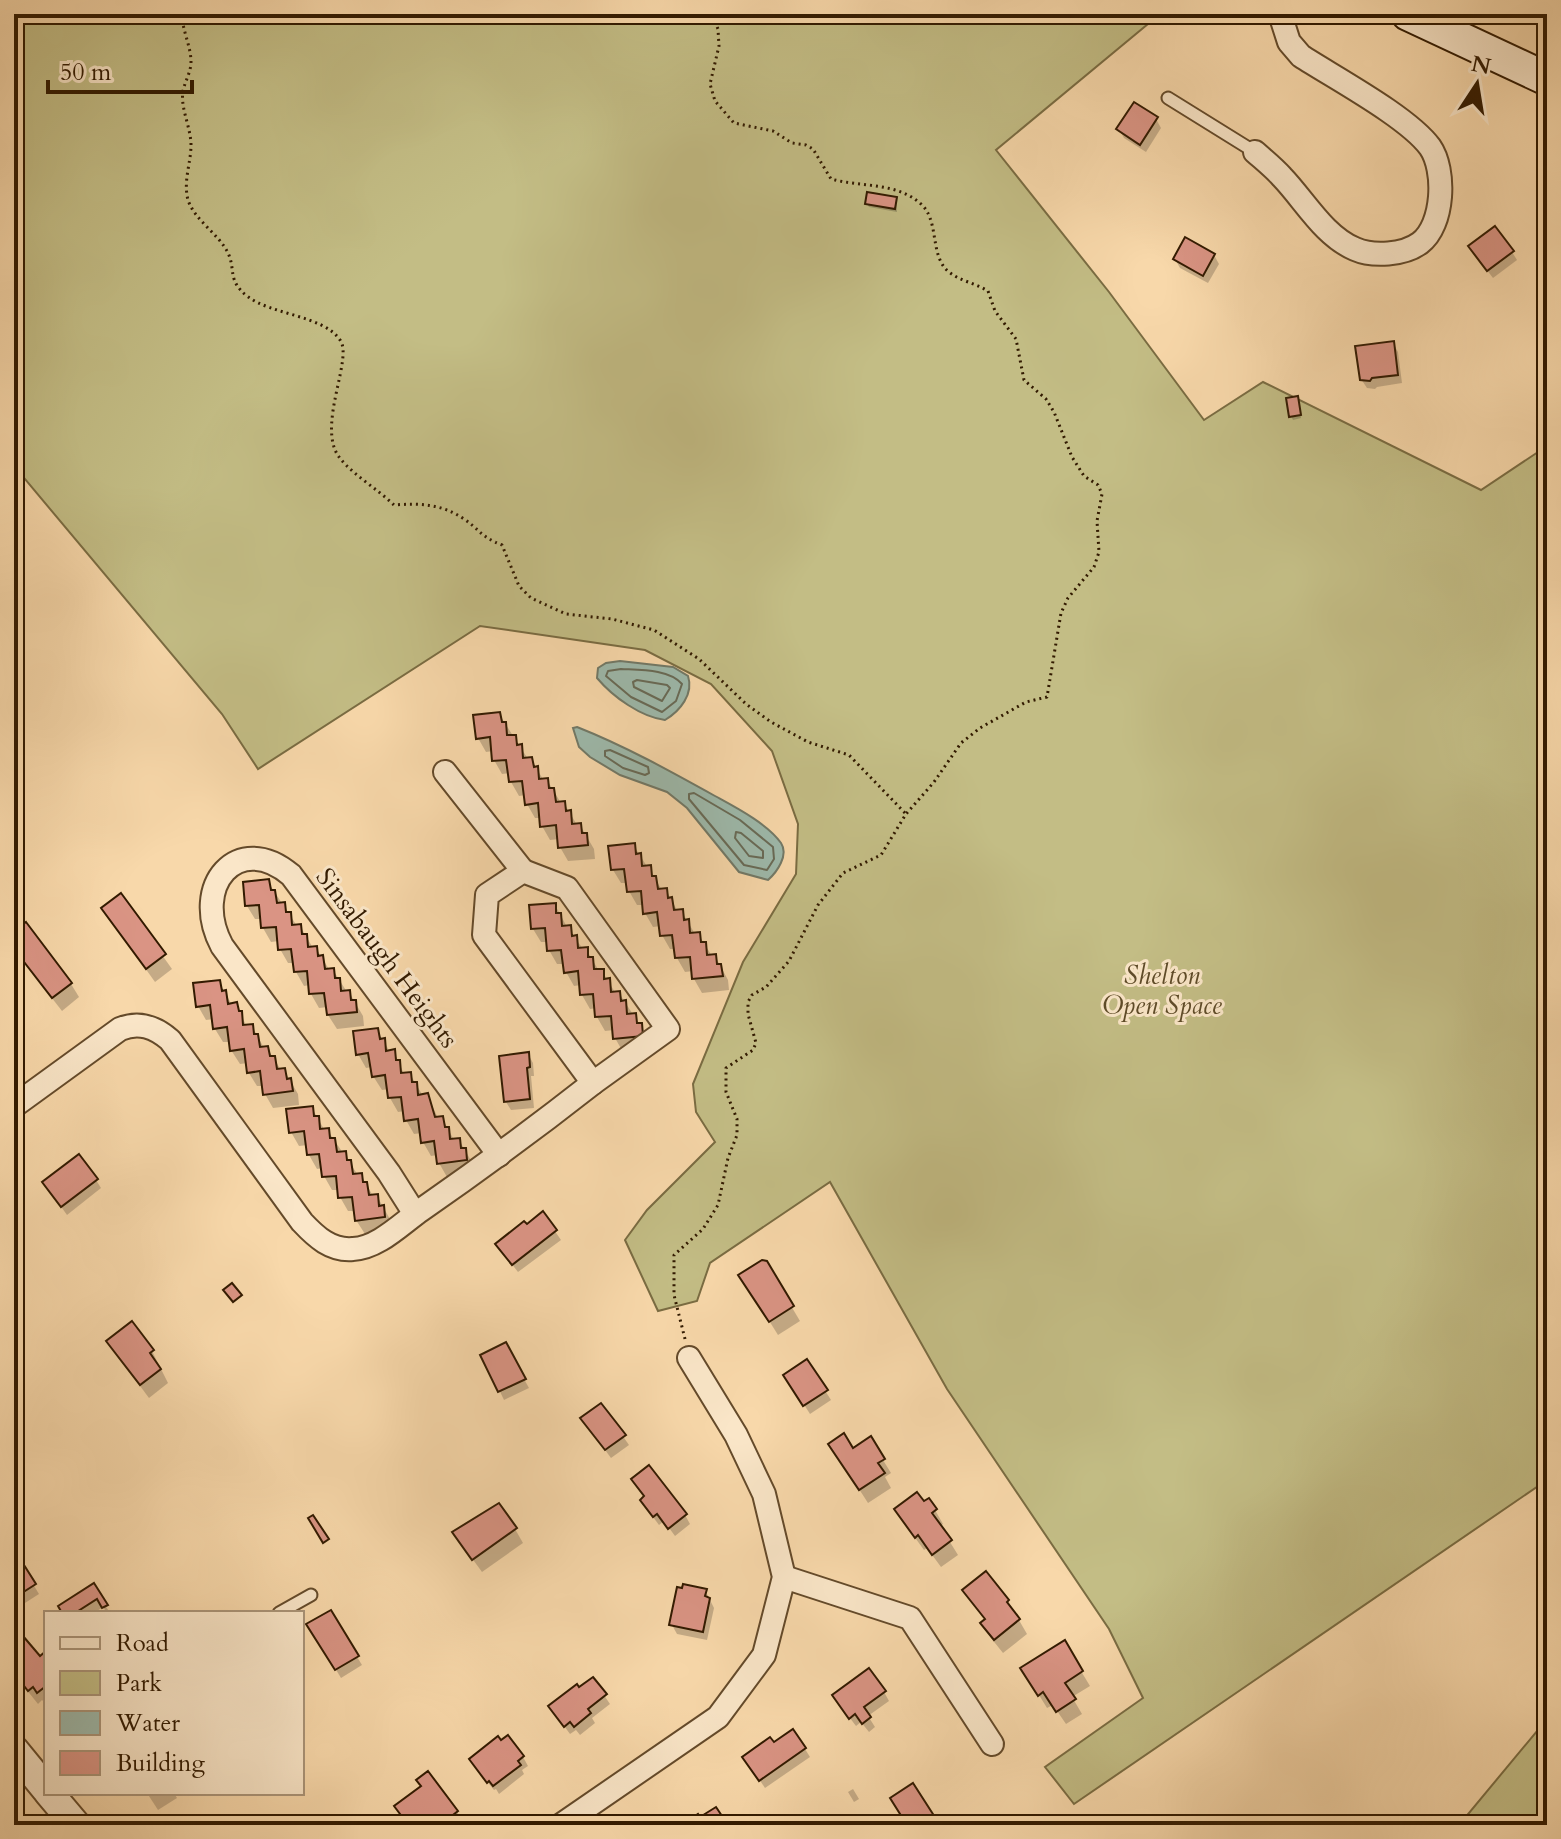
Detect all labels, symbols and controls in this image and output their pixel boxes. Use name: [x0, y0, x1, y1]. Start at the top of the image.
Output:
scale bar: [48, 44, 192, 94]
north arrow: [1437, 44, 1517, 124]
text: N: [1468, 49, 1493, 82]
text: 50 m: [60, 56, 112, 89]
street label: Sinsabaugh Heights: [308, 861, 466, 1055]
park label: Shelton Open Space: [1102, 958, 1223, 1023]
legend: [44, 1611, 304, 1795]
text: Road: [116, 1627, 169, 1660]
text: Park: [116, 1667, 162, 1700]
text: Water: [115, 1707, 180, 1740]
text: Building: [116, 1747, 206, 1780]

